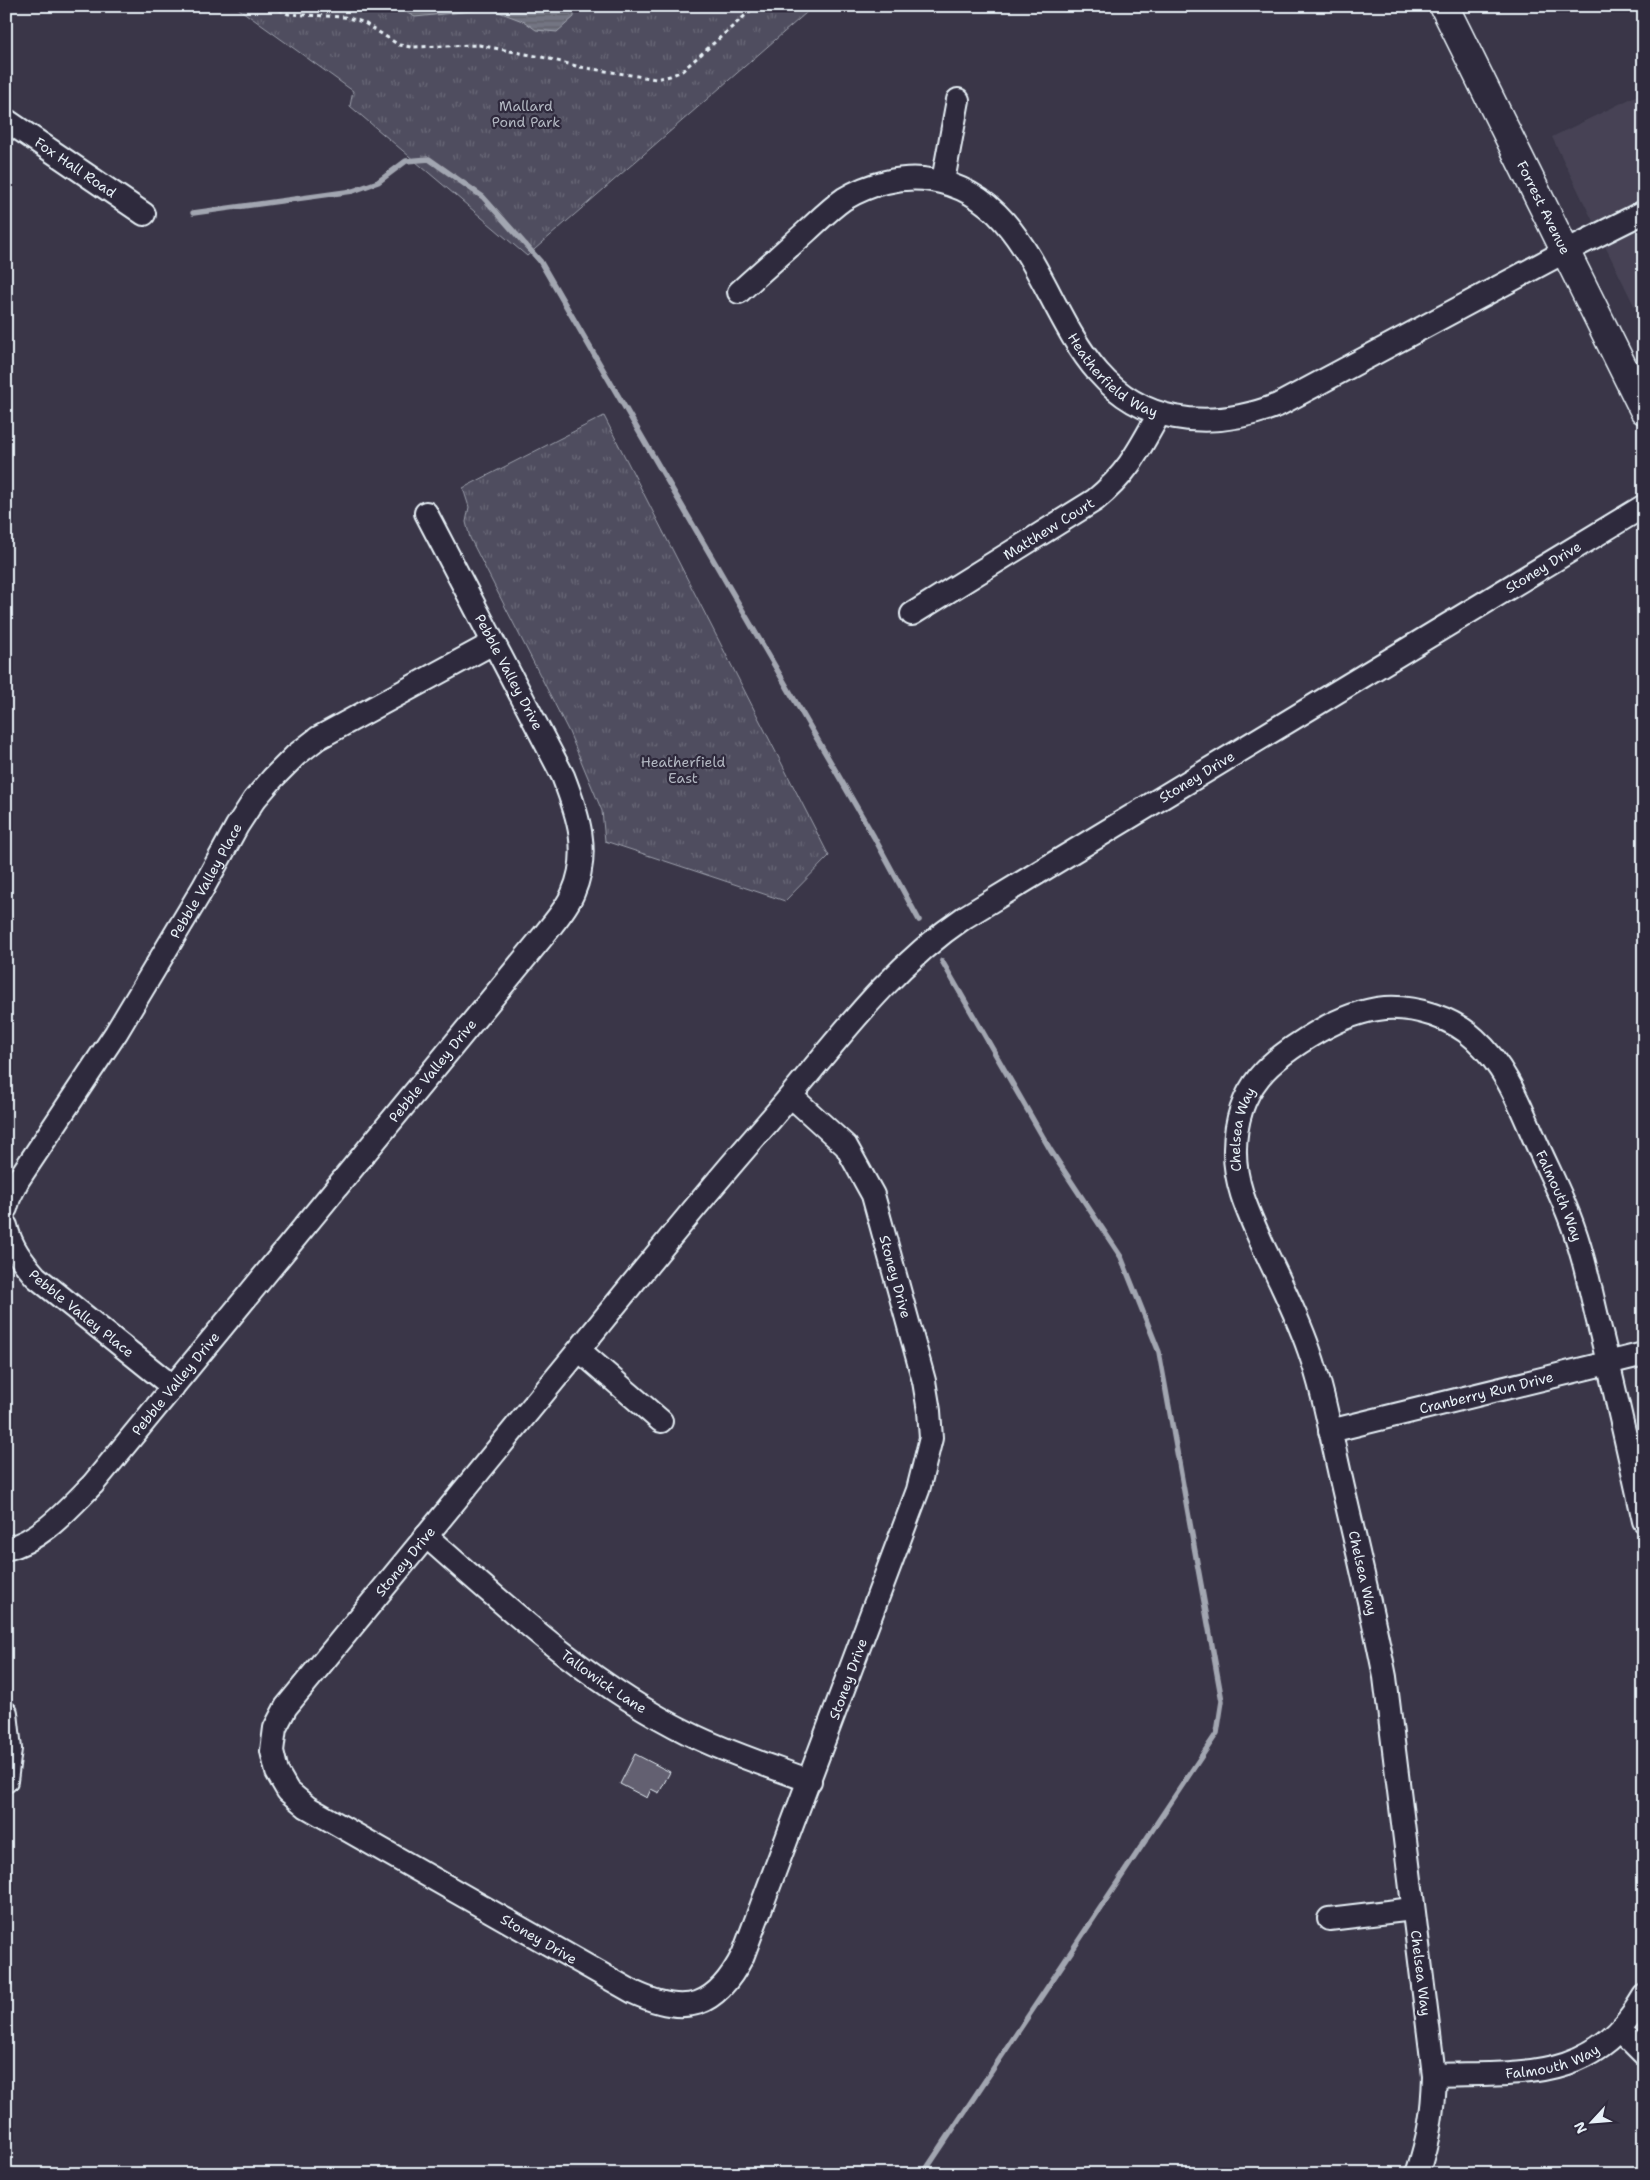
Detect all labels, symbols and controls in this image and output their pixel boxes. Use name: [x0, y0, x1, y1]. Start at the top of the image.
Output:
park label: Mallard Pond Park: [492, 97, 560, 131]
street label: Fox Hall Road: [31, 133, 120, 202]
street label: Forrest Avenue: [1513, 158, 1575, 258]
street label: Heatherfield Way: [1064, 330, 1160, 421]
street label: Matthew Court: [1000, 494, 1098, 564]
street label: Stoney Drive: [1502, 537, 1584, 597]
street label: Pebble Valley Drive: [471, 611, 547, 733]
street label: Stoney Drive: [1156, 747, 1238, 807]
park label: Heatherfield East: [641, 753, 725, 787]
street label: Pebble Valley Place: [166, 820, 246, 942]
street label: Pebble Valley Drive: [385, 1015, 480, 1126]
street label: Chelsea Way: [1226, 1084, 1259, 1173]
street label: Falmouth Way: [1532, 1147, 1586, 1244]
street label: Stoney Drive: [875, 1233, 915, 1320]
street label: Pebble Valley Place: [25, 1266, 138, 1361]
street label: Pebble Valley Drive: [128, 1328, 223, 1439]
street label: Cranberry Run Drive: [1418, 1368, 1555, 1418]
street label: Stoney Drive: [371, 1523, 439, 1600]
street label: Chelsea Way: [1345, 1529, 1381, 1617]
street label: Stoney Drive: [825, 1636, 871, 1722]
street label: Tallowick Lane: [557, 1646, 650, 1717]
street label: Stoney Drive: [498, 1910, 580, 1968]
street label: Chelsea Way: [1407, 1929, 1435, 2017]
street label: Falmouth Way: [1505, 2040, 1603, 2082]
north arrow: [1568, 2098, 1618, 2148]
text: N: [1570, 2119, 1591, 2137]

